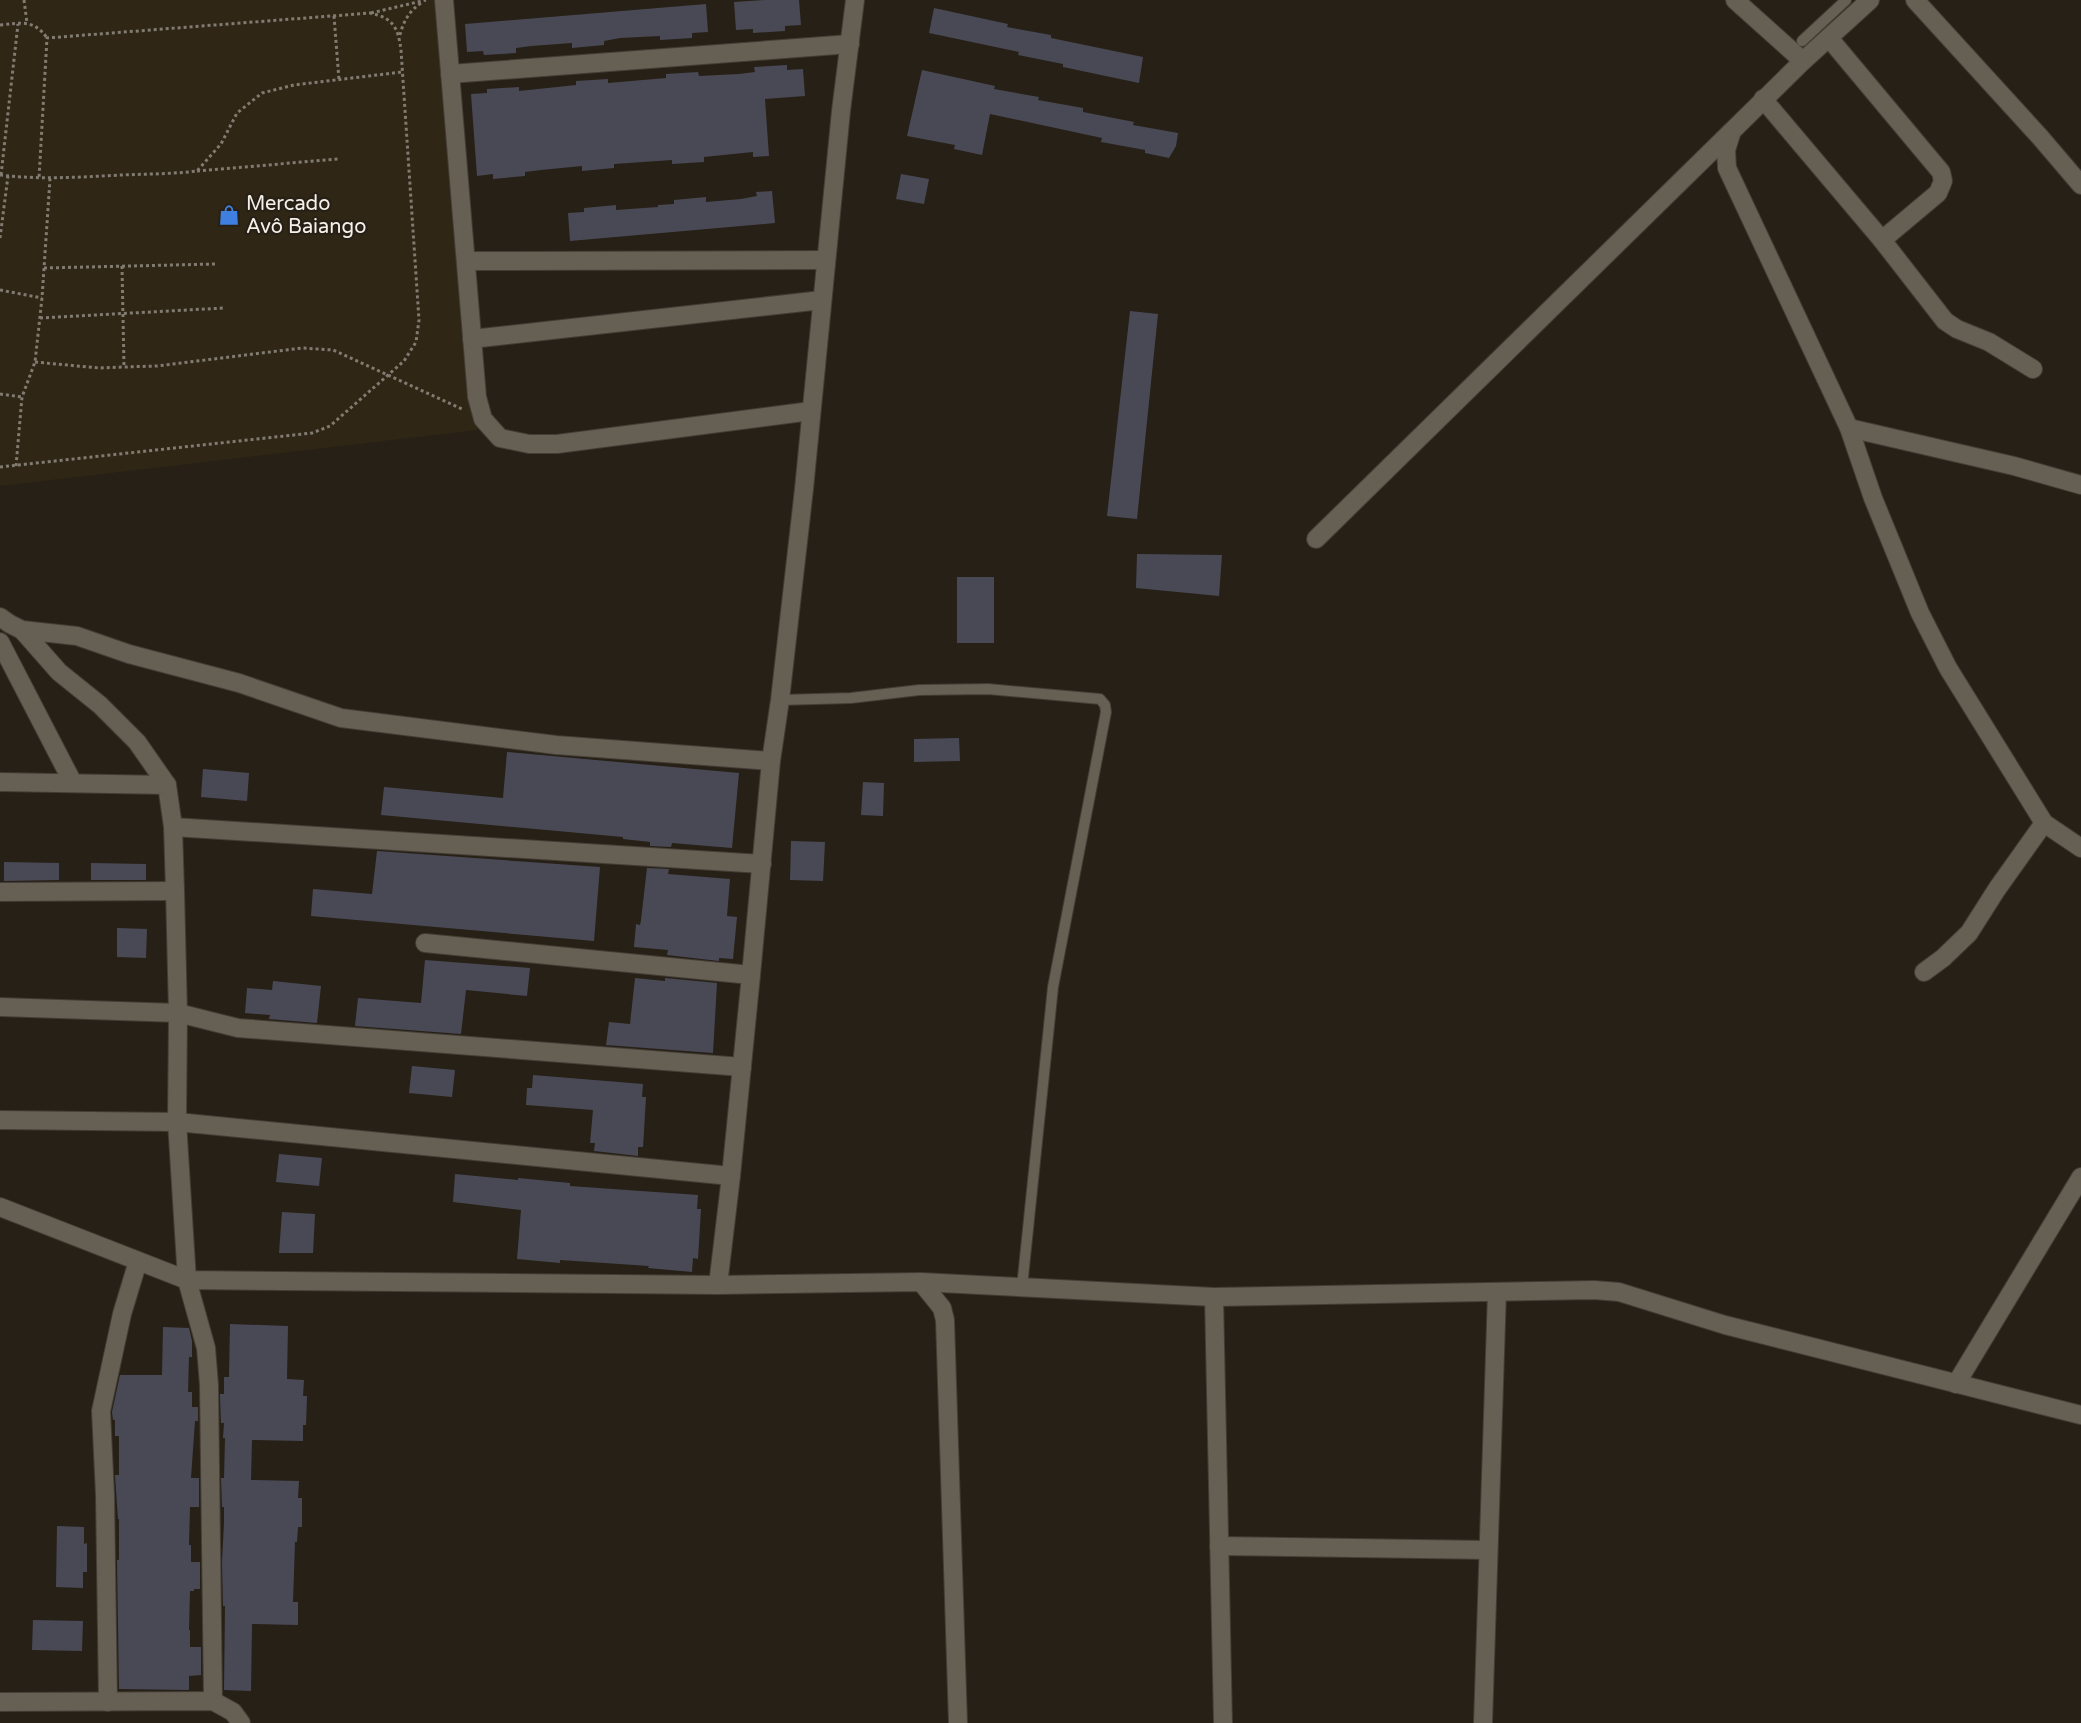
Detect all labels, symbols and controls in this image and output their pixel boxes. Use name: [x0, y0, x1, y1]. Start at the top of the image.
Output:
place label: Mercado Avô Baiango: [246, 192, 366, 239]
shop icon: Mercado Avô Baiango: [217, 203, 241, 227]

